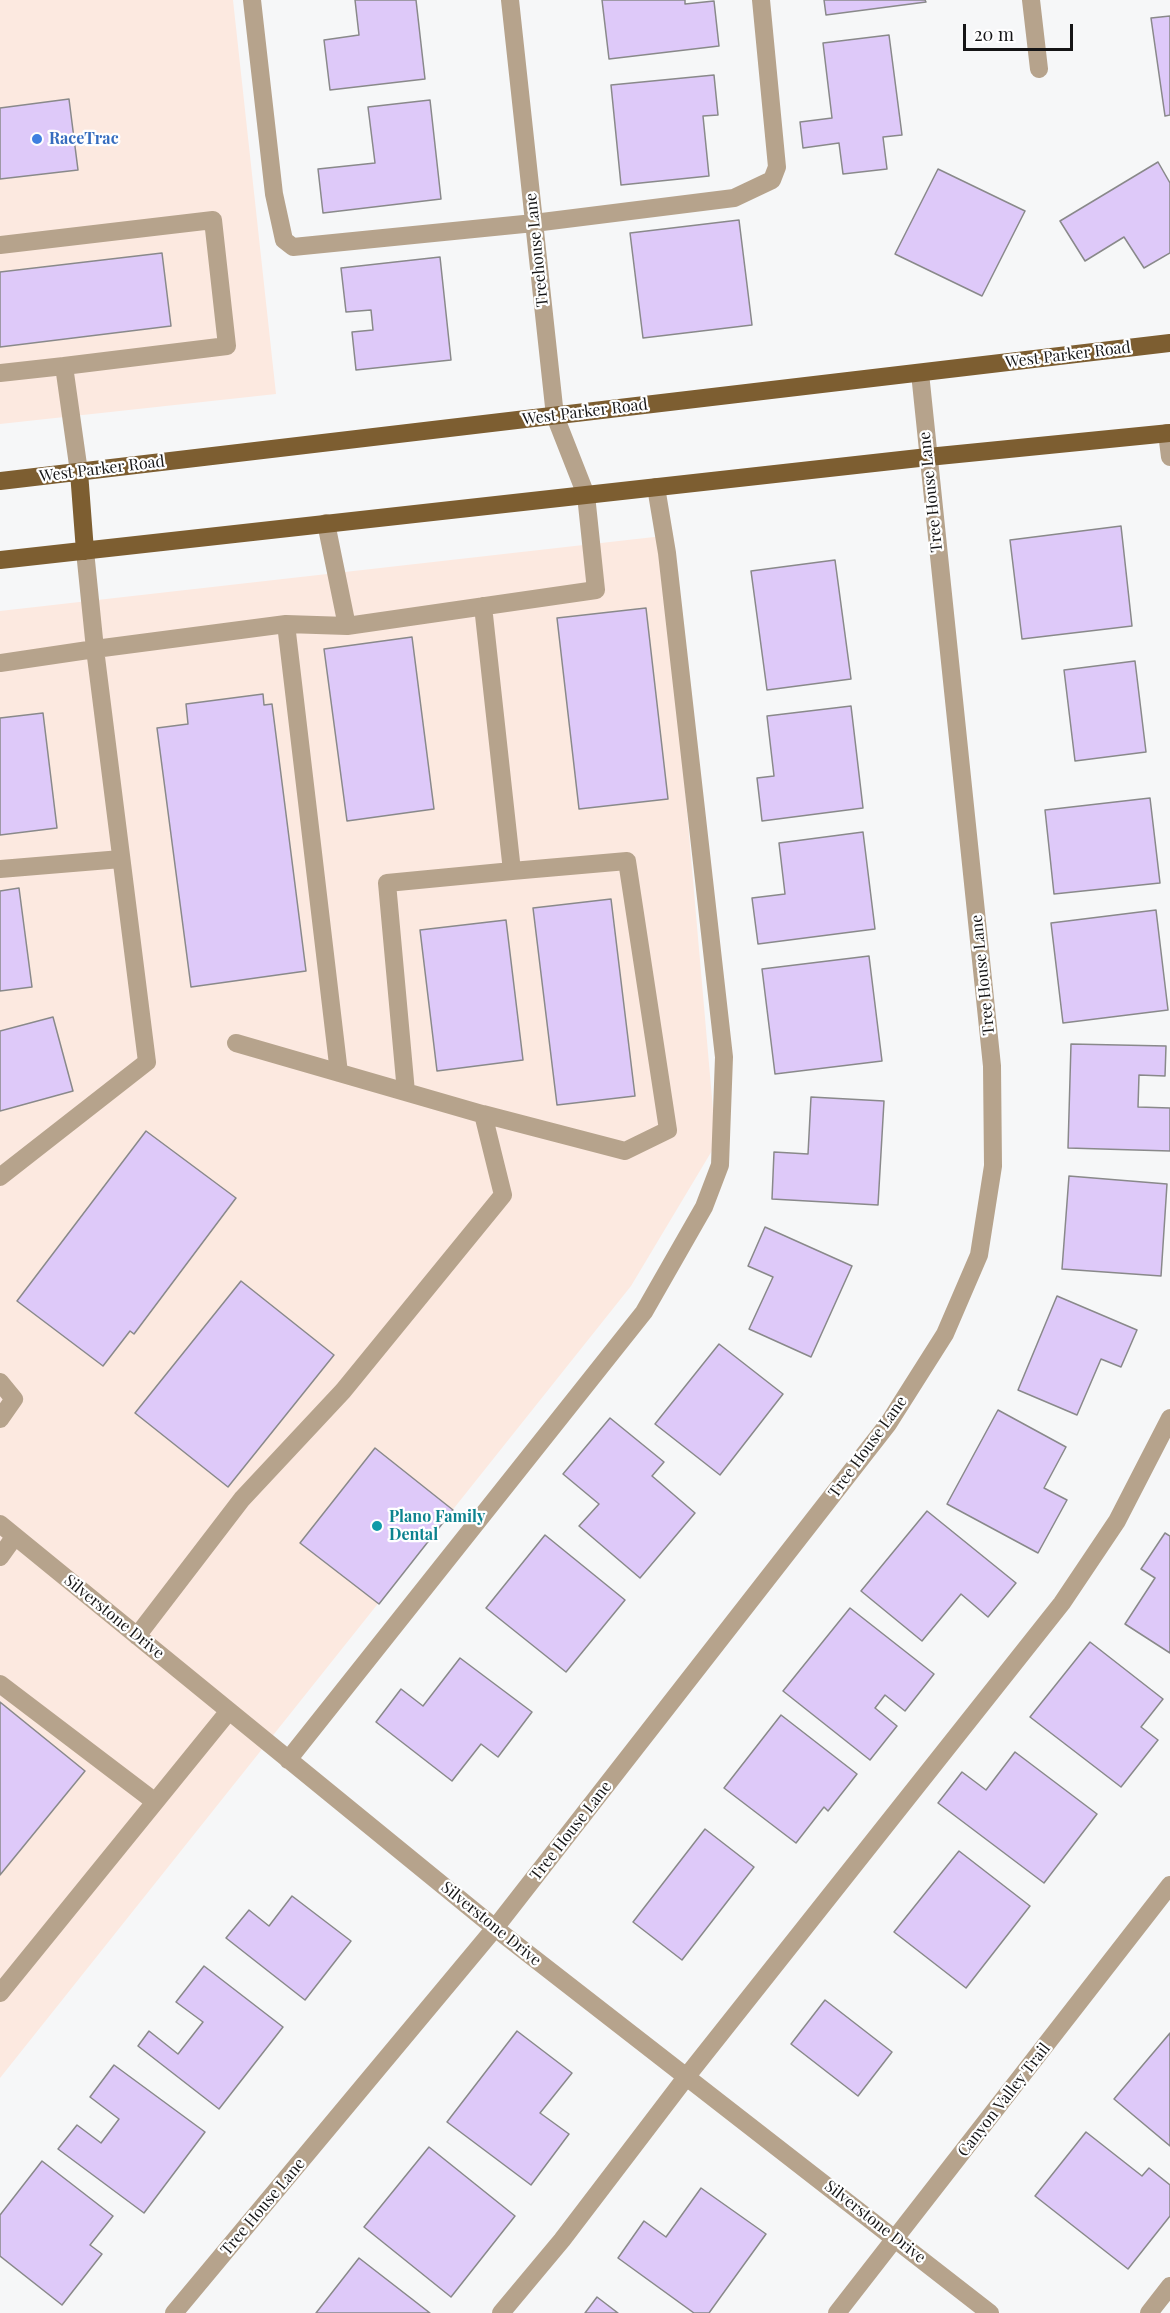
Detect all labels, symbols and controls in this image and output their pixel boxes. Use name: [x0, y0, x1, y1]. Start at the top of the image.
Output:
scale bar: [966, 12, 1076, 50]
text: 20 m: [974, 22, 1014, 46]
place label: RaceTrac: [49, 129, 119, 149]
marker: RaceTrac: [30, 132, 44, 146]
street label: Treehouse Lane: [521, 192, 553, 308]
street label: West Parker Road: [1004, 338, 1132, 372]
street label: West Parker Road: [521, 395, 649, 429]
street label: Tree House Lane: [915, 431, 947, 553]
street label: West Parker Road: [38, 452, 166, 486]
street label: Tree House Lane: [967, 914, 999, 1036]
street label: Tree House Lane: [825, 1392, 911, 1502]
place label: Plano Family Dental: [389, 1507, 485, 1545]
marker: Plano Family Dental: [370, 1519, 384, 1533]
street label: Silverstone Drive: [60, 1571, 168, 1663]
street label: Tree House Lane: [526, 1777, 616, 1885]
street label: Silverstone Drive: [437, 1878, 545, 1970]
street label: Canyon Valley Trail: [954, 2039, 1054, 2161]
street label: Tree House Lane: [217, 2154, 309, 2260]
street label: Silverstone Drive: [821, 2177, 929, 2267]

